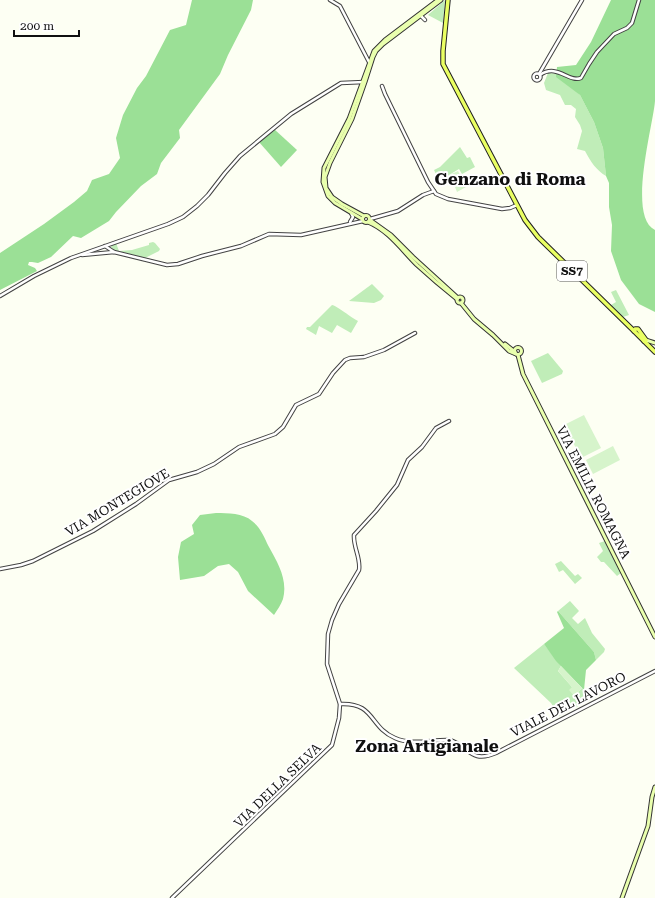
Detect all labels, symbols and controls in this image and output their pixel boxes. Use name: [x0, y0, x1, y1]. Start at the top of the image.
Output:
scale bar: [14, 12, 79, 38]
text: 200 m: [20, 19, 54, 33]
district label: Genzano di Roma: [434, 169, 586, 189]
road number: SS7: [557, 261, 587, 281]
street label: VIA EMILIA ROMAGNA: [553, 423, 634, 561]
street label: VIA MONTEGIOVE: [62, 465, 172, 539]
street label: VIALE DEL LAVORO: [508, 669, 628, 740]
district label: Zona Artigianale: [355, 736, 499, 756]
street label: VIA DELLA SELVA: [231, 740, 324, 831]

